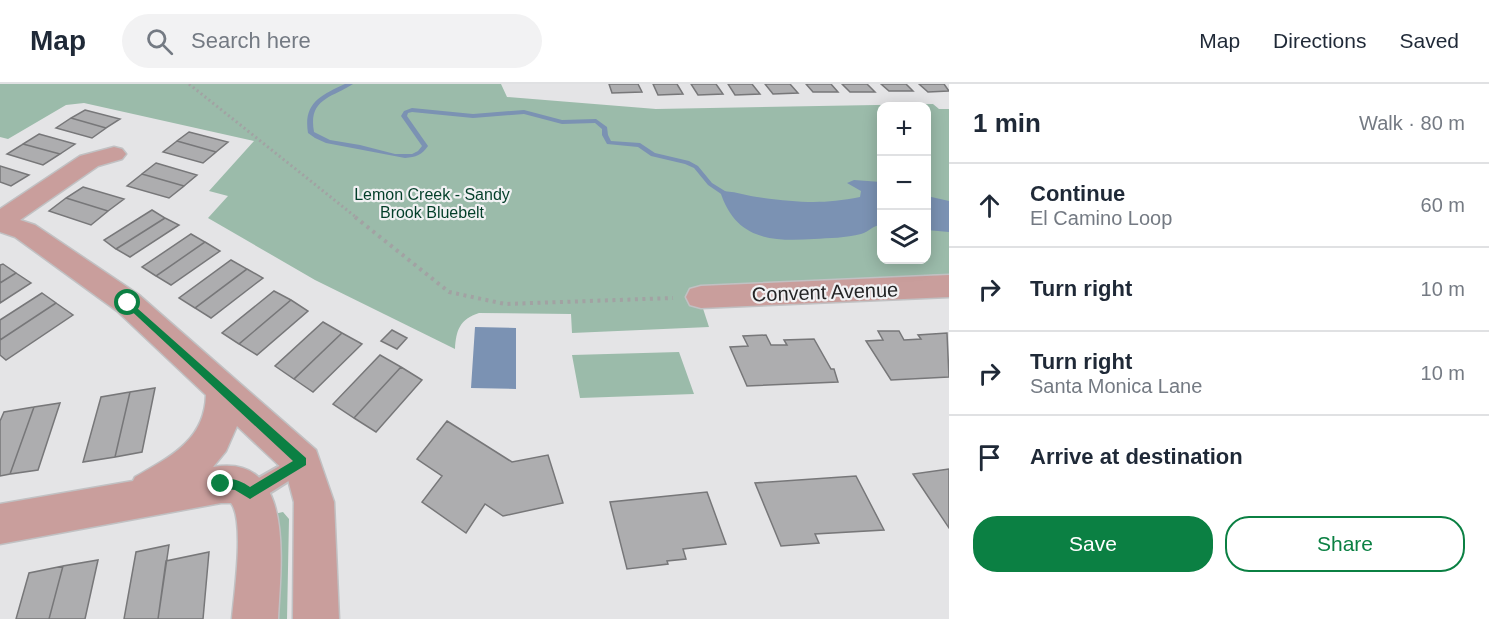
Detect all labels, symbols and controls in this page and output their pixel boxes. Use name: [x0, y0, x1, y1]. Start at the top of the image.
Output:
search box: [122, 14, 542, 68]
text: Map: [30, 25, 86, 56]
icon: search: [143, 25, 176, 58]
text: Search here: [191, 28, 311, 53]
text: Map: [1199, 29, 1240, 52]
text: Directions: [1273, 29, 1366, 52]
text: Saved: [1399, 29, 1459, 52]
map controls: [877, 102, 931, 264]
button: +: [877, 102, 931, 156]
text: 1 min: [973, 108, 1041, 138]
text: Walk · 80 m: [1359, 112, 1465, 134]
button: −: [877, 156, 931, 210]
text: Continue: [1030, 181, 1125, 206]
park label: Lemon Creek - Sandy Brook Bluebelt: [354, 186, 510, 221]
icon: ahead: [973, 189, 1006, 222]
text: 60 m: [1421, 194, 1465, 216]
text: El Camino Loop: [1030, 207, 1172, 229]
button: layers: [877, 210, 931, 264]
icon: right: [973, 273, 1006, 306]
text: Turn right: [1030, 276, 1132, 301]
street label: Convent Avenue: [751, 278, 899, 306]
text: 10 m: [1421, 278, 1465, 300]
route start: [114, 289, 140, 315]
text: Turn right: [1030, 349, 1132, 374]
icon: right: [973, 357, 1006, 390]
text: 10 m: [1421, 362, 1465, 384]
text: Santa Monica Lane: [1030, 375, 1202, 397]
icon: arrive: [973, 441, 1006, 474]
text: Arrive at destination: [1030, 444, 1243, 469]
route end: [207, 470, 233, 496]
button: Save: [973, 516, 1213, 572]
button: Share: [1225, 516, 1465, 572]

